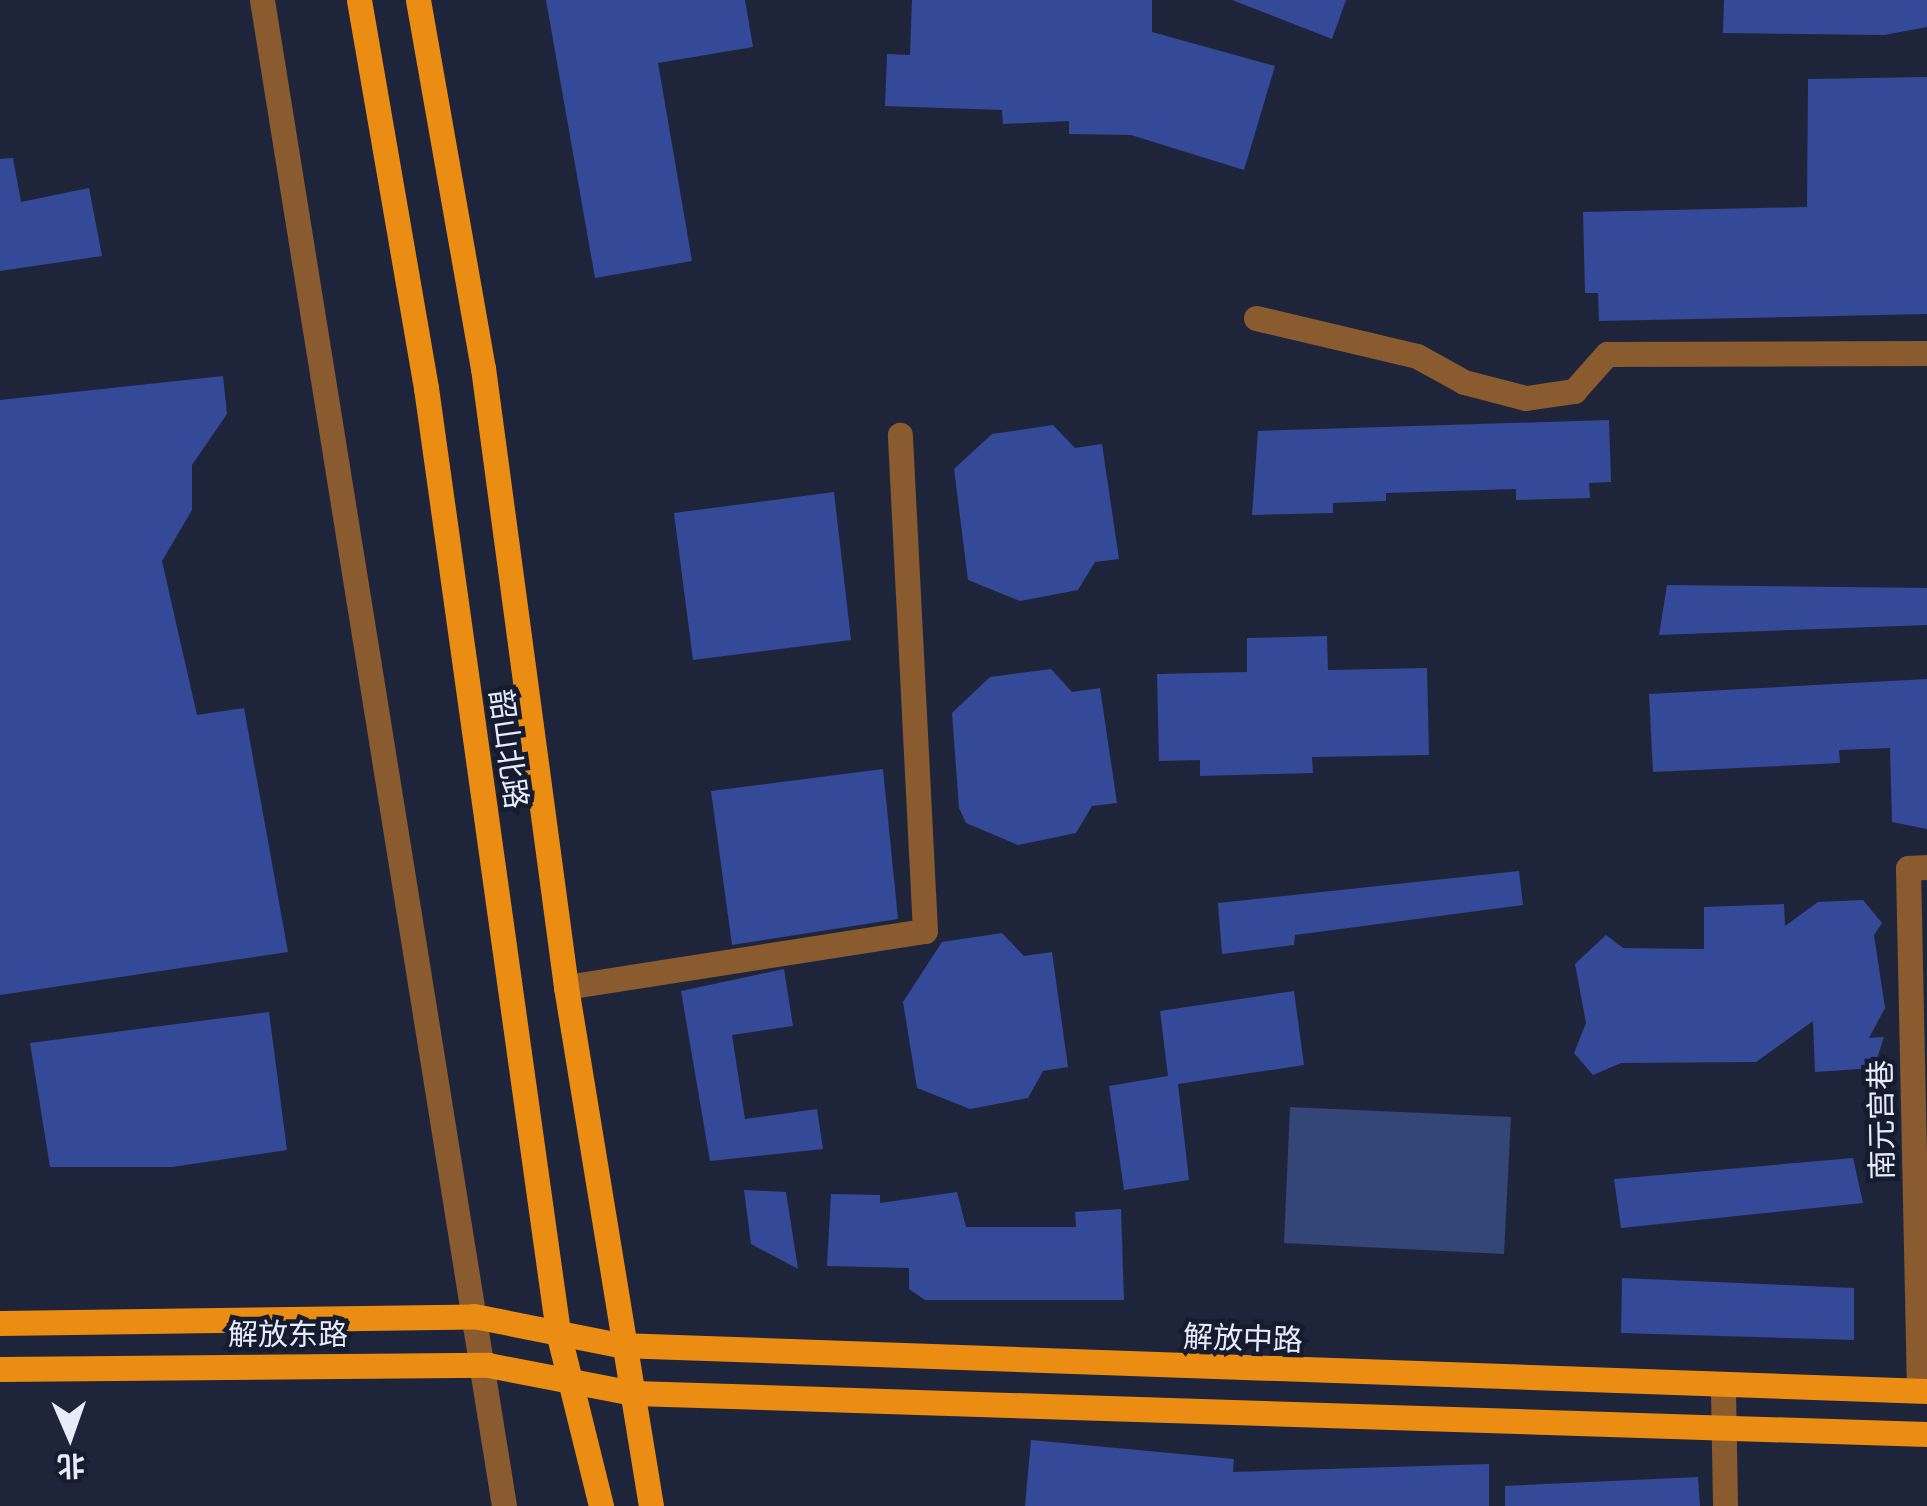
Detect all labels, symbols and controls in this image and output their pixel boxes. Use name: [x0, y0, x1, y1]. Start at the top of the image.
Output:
street label: 韶山北路: [483, 687, 535, 811]
street label: 南元宫巷: [1862, 1060, 1900, 1180]
street label: 解放东路: [228, 1316, 348, 1352]
street label: 解放中路: [1182, 1318, 1304, 1358]
north arrow: [20, 1386, 120, 1486]
text: 北: [56, 1450, 86, 1483]

